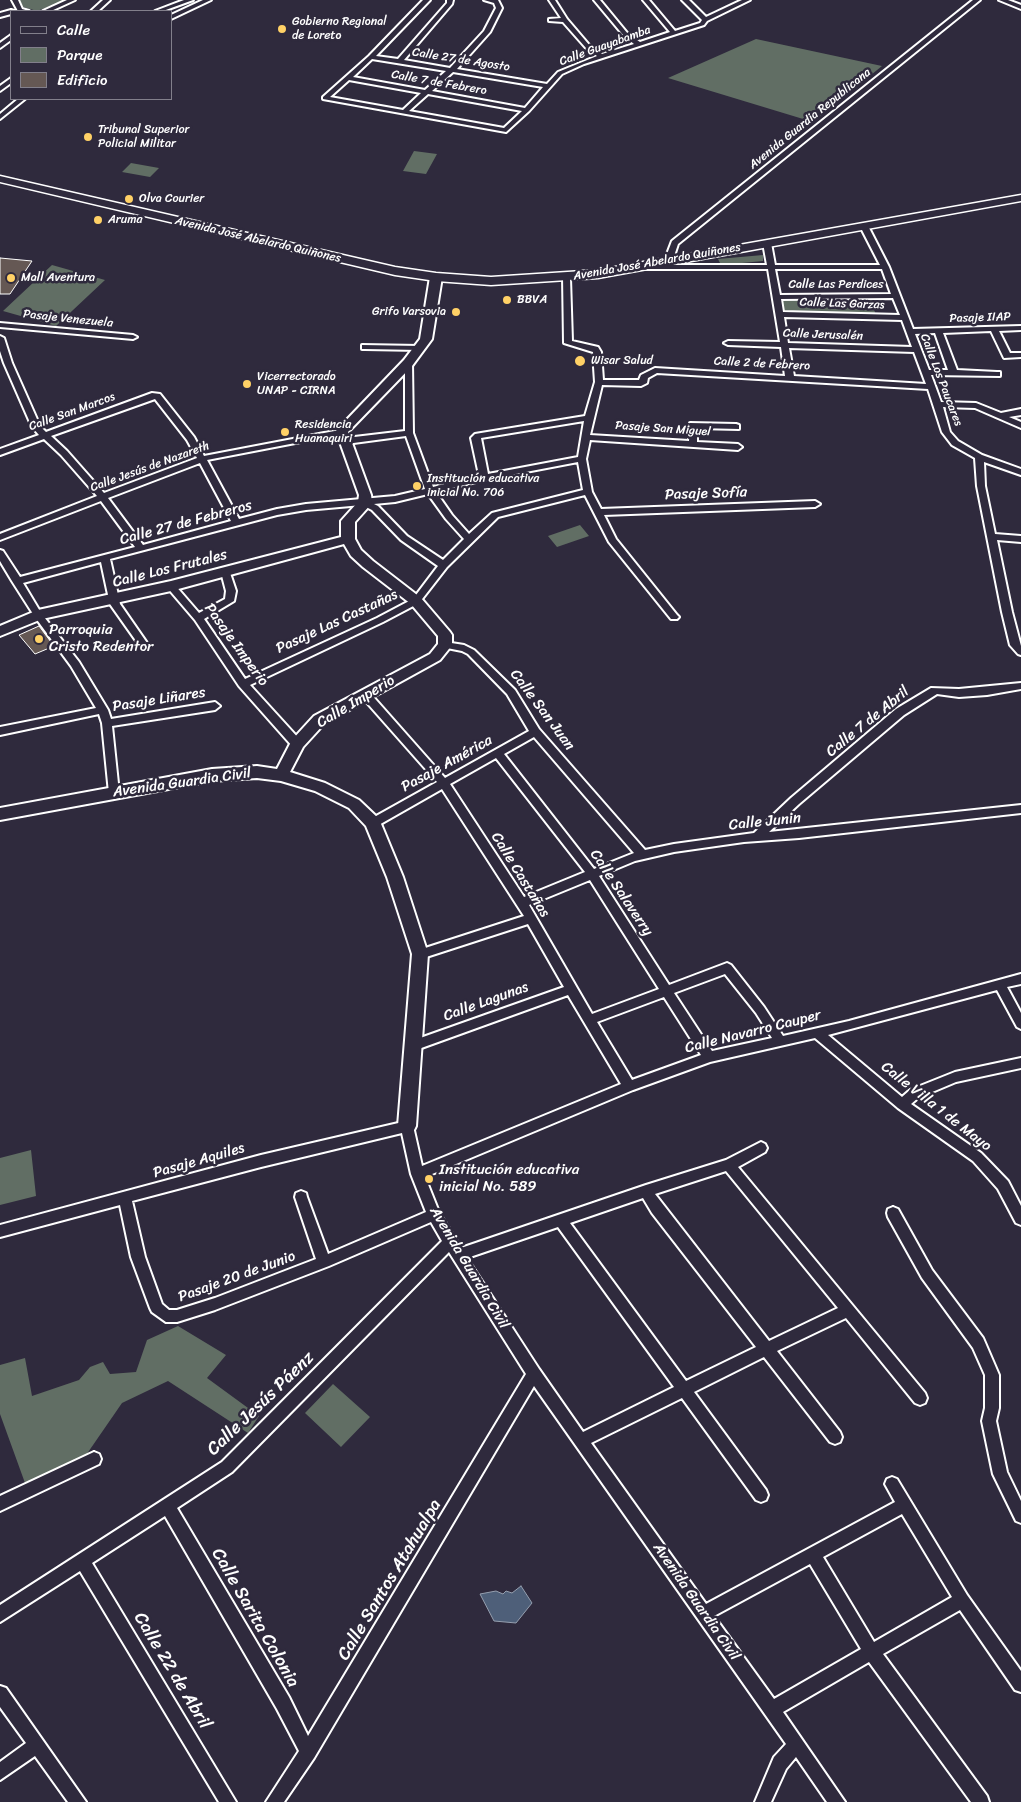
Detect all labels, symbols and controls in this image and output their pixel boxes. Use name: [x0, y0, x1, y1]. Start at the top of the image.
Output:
legend: [10, 10, 172, 100]
place label: Gobierno Regional de Loreto: [292, 15, 387, 43]
text: Calle: [57, 17, 90, 43]
marker: Gobierno Regional de Loreto: [276, 23, 288, 35]
street label: Calle Guayabamba: [557, 23, 653, 69]
text: Parque: [57, 42, 102, 68]
street label: Calle 27 de Agosto: [411, 45, 511, 75]
street label: Avenida Guardia Republicana: [746, 65, 874, 173]
text: Edificio: [57, 67, 108, 93]
street label: Calle 7 de Febrero: [390, 68, 488, 98]
place label: Tribunal Superior Policial Militar: [98, 123, 189, 151]
marker: Tribunal Superior Policial Militar: [82, 131, 94, 143]
place label: Olva Courier: [139, 192, 204, 206]
marker: Olva Courier: [123, 193, 135, 205]
place label: Aruma: [108, 213, 142, 227]
marker: Aruma: [92, 214, 104, 226]
street label: Avenida José Abelardo Quiñones: [174, 214, 342, 266]
street label: Avenida José Abelardo Quiñones: [572, 240, 742, 284]
place label: Mall Aventura: [21, 271, 95, 285]
marker: Mall Aventura: [5, 272, 17, 284]
street label: Calle Las Perdices: [788, 278, 884, 292]
place label: BBVA: [517, 293, 547, 307]
marker: BBVA: [501, 294, 513, 306]
street label: Calle Las Garzas: [799, 295, 885, 313]
place label: Grifo Varsovia: [372, 305, 446, 319]
marker: Grifo Varsovia: [450, 306, 462, 318]
street label: Pasaje Venezuela: [22, 307, 114, 331]
street label: Pasaje IIAP: [949, 310, 1011, 326]
street label: Calle Jerusalén: [783, 326, 863, 344]
street label: Calle Los Paucares: [917, 332, 965, 428]
marker: Wisar Salud: [573, 354, 587, 368]
place label: Wisar Salud: [591, 354, 653, 368]
street label: Calle 2 de Febrero: [713, 354, 811, 374]
place label: Vicerrectorado UNAP - CIRNA: [257, 370, 336, 398]
marker: Vicerrectorado UNAP - CIRNA: [241, 378, 253, 390]
street label: Calle San Marcos: [27, 390, 117, 434]
place label: Residencia Huanaquiri: [295, 418, 352, 446]
street label: Pasaje San Miguel: [615, 418, 711, 440]
marker: Residencia Huanaquiri: [279, 426, 291, 438]
street label: Calle Jesús de Nazareth: [89, 439, 211, 495]
place label: Institución educativa inicial No. 706: [427, 472, 539, 500]
marker: Institución educativa inicial No. 706: [411, 480, 423, 492]
street label: Pasaje Sofía: [664, 484, 748, 504]
street label: Calle 27 de Febreros: [118, 497, 254, 549]
street label: Calle Los Frutales: [111, 546, 229, 592]
street label: Pasaje Las Castañas: [273, 586, 401, 658]
street label: Pasaje Imperio: [200, 600, 272, 690]
place label: Parroquia Cristo Redentor: [49, 621, 153, 656]
marker: Parroquia Cristo Redentor: [33, 633, 45, 645]
street label: Calle San Juan: [506, 666, 578, 754]
street label: Calle Imperio: [314, 672, 398, 732]
street label: Calle 7 de Abril: [823, 683, 913, 761]
street label: Pasaje Liñares: [111, 684, 207, 716]
street label: Pasaje América: [398, 732, 496, 796]
street label: Avenida Guardia Civil: [112, 764, 252, 802]
street label: Calle Junin: [728, 809, 802, 835]
street label: Calle Castañas: [487, 829, 553, 921]
street label: Calle Salaverry: [586, 846, 656, 940]
street label: Calle Lagunas: [441, 978, 531, 1026]
street label: Calle Navarro Cauper: [683, 1006, 823, 1058]
street label: Calle Villa 1 de Mayo: [877, 1058, 995, 1156]
street label: Pasaje Aquiles: [151, 1139, 247, 1183]
place label: Institución educativa inicial No. 589: [439, 1161, 579, 1196]
marker: Institución educativa inicial No. 589: [423, 1173, 435, 1185]
street label: Avenida Guardia Civil: [425, 1204, 513, 1332]
street label: Pasaje 20 de Junio: [176, 1247, 298, 1307]
street label: Calle Jesús Páenz: [203, 1347, 319, 1461]
street label: Calle Santos Atahualpa: [333, 1496, 447, 1664]
street label: Avenida Guardia Civil: [649, 1540, 743, 1664]
street label: Calle Sarita Colonia: [206, 1545, 304, 1691]
street label: Calle 22 de Abril: [129, 1609, 215, 1733]

